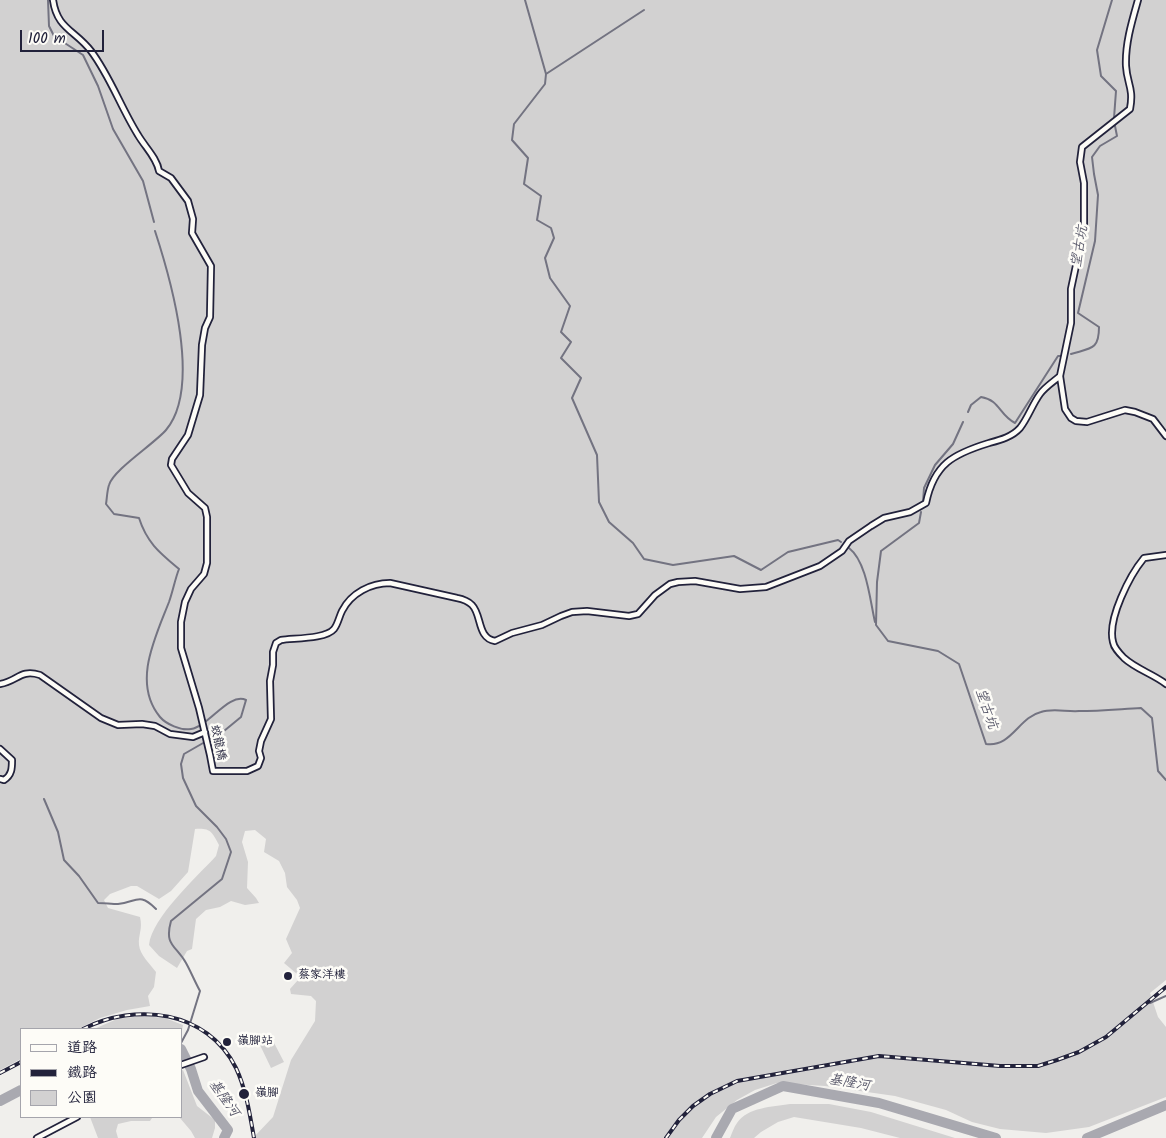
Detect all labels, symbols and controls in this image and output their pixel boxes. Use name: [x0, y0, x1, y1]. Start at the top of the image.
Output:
scale bar: [22, 20, 106, 52]
text: 100 m: [28, 27, 66, 51]
water label: 望古坑: [1069, 225, 1093, 269]
water label: 望古坑: [970, 686, 1000, 732]
street label: 蛟龍橋: [206, 724, 228, 762]
place label: 蔡家洋樓: [298, 969, 346, 983]
marker: 蔡家洋樓: [282, 970, 294, 982]
legend: [20, 1028, 182, 1118]
place label: 嶺腳站: [237, 1035, 273, 1049]
text: 道路: [67, 1036, 97, 1060]
marker: 嶺腳站: [221, 1036, 233, 1048]
text: 鐵路: [67, 1061, 97, 1085]
water label: 基隆河: [827, 1072, 871, 1096]
water label: 基隆河: [204, 1077, 242, 1121]
text: 公園: [67, 1086, 97, 1110]
marker: 嶺腳: [237, 1087, 251, 1101]
place label: 嶺腳: [255, 1087, 279, 1101]

